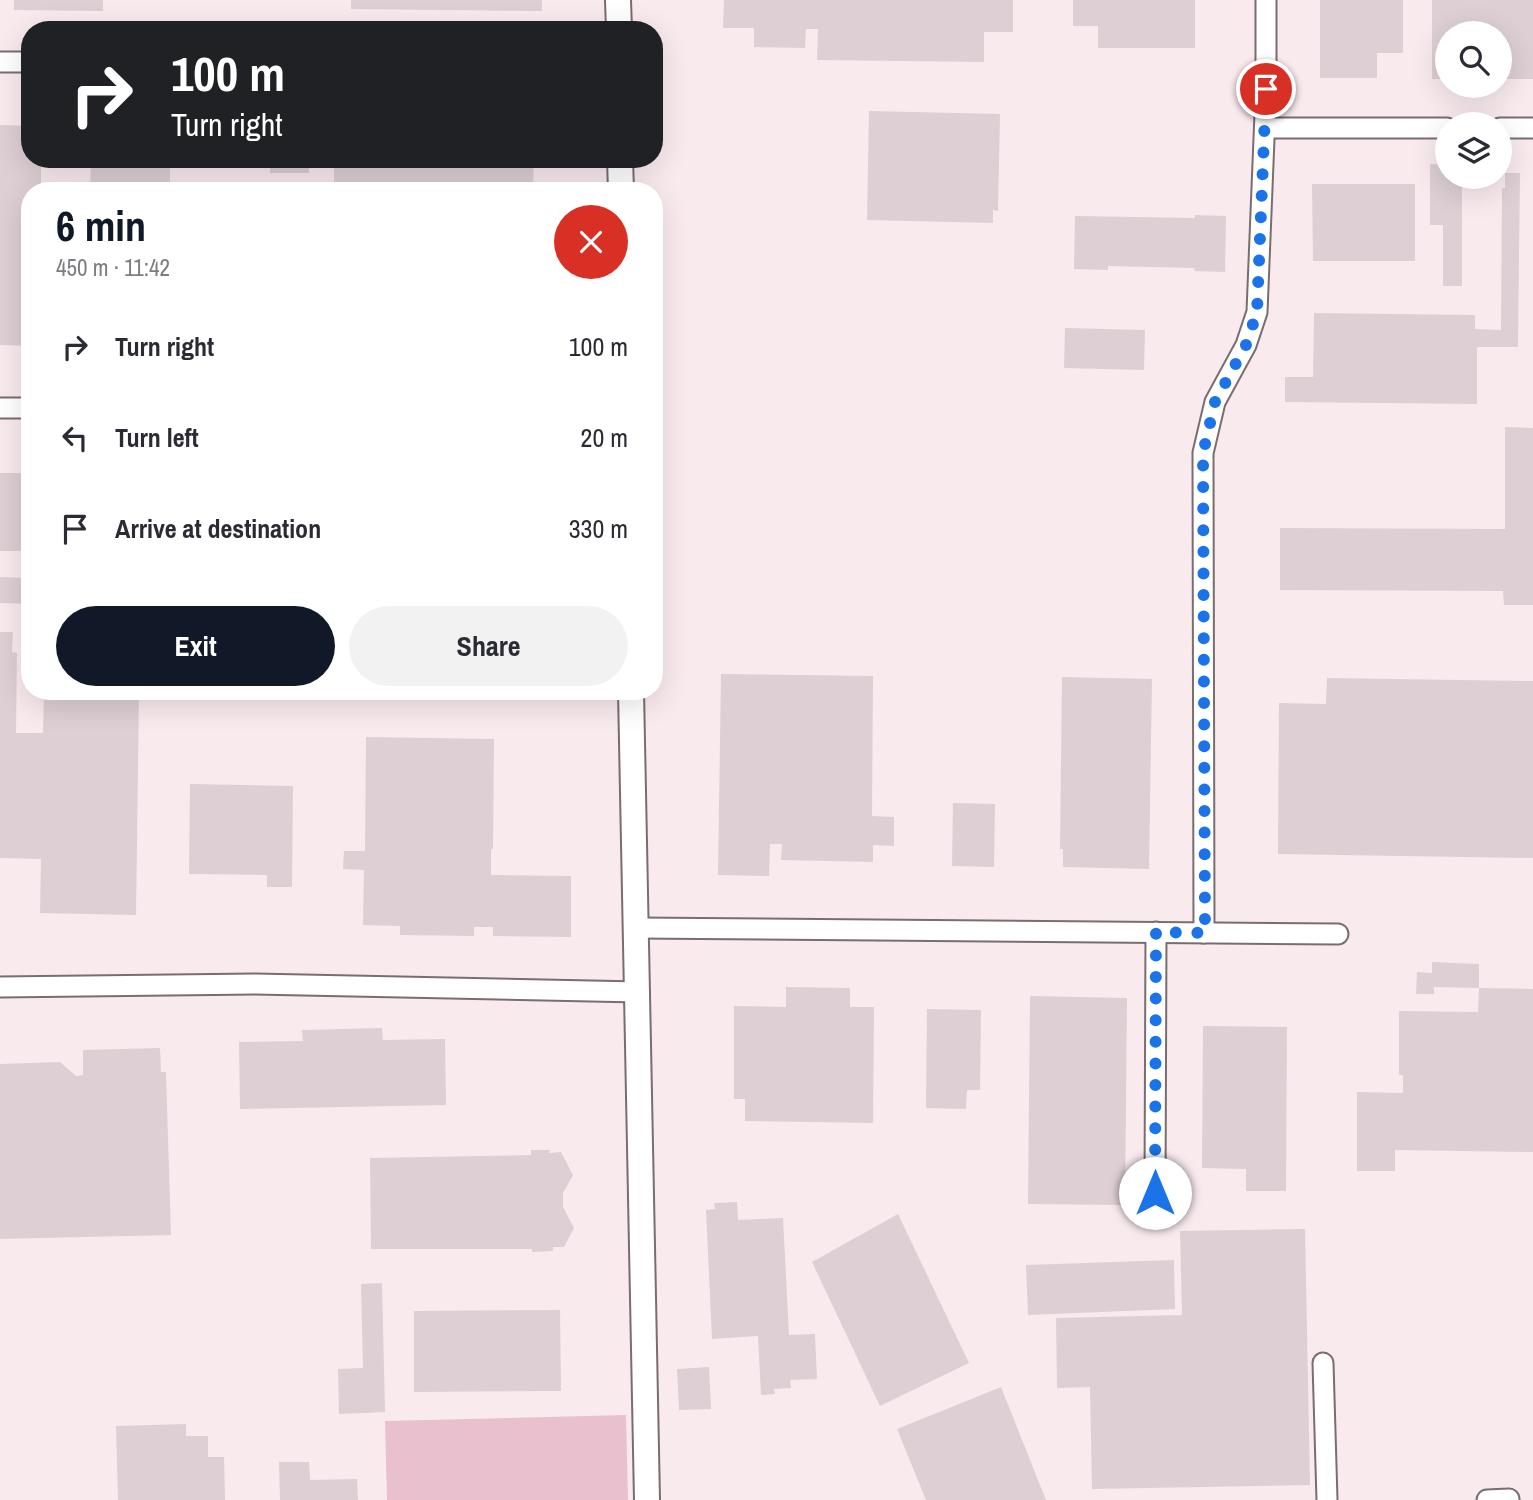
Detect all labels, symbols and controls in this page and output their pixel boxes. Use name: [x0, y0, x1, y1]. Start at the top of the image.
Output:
map controls: [1435, 21, 1512, 189]
button: search: [1435, 21, 1512, 98]
text: 100 m: [171, 40, 285, 106]
icon: right: [56, 49, 147, 140]
pin: [1236, 59, 1296, 119]
icon: arrive: [1247, 70, 1285, 108]
text: Turn right: [171, 103, 283, 146]
button: layers: [1435, 112, 1512, 189]
text: 6 min: [56, 198, 146, 254]
button: close: [554, 205, 628, 279]
text: 450 m · 11:42: [56, 252, 170, 283]
icon: right: [56, 328, 94, 366]
text: Turn right: [115, 329, 214, 364]
text: 100 m: [569, 329, 628, 364]
icon: left: [56, 419, 94, 457]
text: Turn left: [115, 420, 199, 455]
text: 20 m: [581, 420, 628, 455]
icon: arrive: [56, 510, 94, 548]
text: Arrive at destination: [115, 511, 321, 546]
text: 330 m: [569, 511, 628, 546]
button: Exit: [56, 606, 335, 686]
button: Share: [349, 606, 628, 686]
position arrow: [1118, 1156, 1192, 1230]

